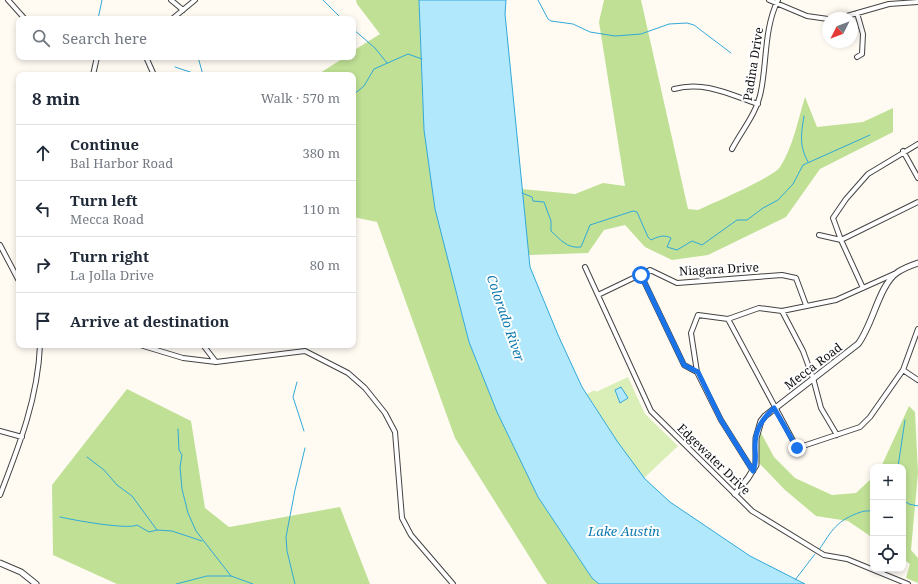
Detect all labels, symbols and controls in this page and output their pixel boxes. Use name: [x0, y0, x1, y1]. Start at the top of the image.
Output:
north arrow: [822, 12, 858, 48]
search box: [16, 16, 356, 60]
street label: Padina Drive: [739, 26, 767, 102]
icon: search: [30, 27, 52, 49]
text: Search here: [62, 28, 147, 48]
text: 8 min: [32, 87, 80, 110]
text: Walk · 570 m: [261, 89, 340, 107]
text: Continue: [70, 134, 139, 154]
icon: ahead: [32, 142, 54, 164]
text: 380 m: [303, 144, 340, 162]
text: Bal Harbor Road: [70, 154, 173, 172]
text: Turn left: [70, 190, 138, 210]
icon: left: [32, 198, 54, 220]
text: 110 m: [303, 200, 340, 218]
text: Mecca Road: [70, 210, 144, 228]
text: Turn right: [70, 246, 149, 266]
icon: right: [32, 254, 54, 276]
text: 80 m: [310, 256, 340, 274]
street label: Niagara Drive: [679, 258, 759, 280]
text: La Jolla Drive: [70, 266, 154, 284]
route start: [632, 266, 650, 284]
water label: Colorado River: [483, 272, 530, 365]
icon: arrive: [32, 310, 54, 332]
text: Arrive at destination: [70, 311, 229, 331]
street label: Mecca Road: [781, 338, 846, 393]
street label: Edgewater Drive: [674, 420, 754, 498]
route end: [788, 439, 806, 457]
map controls: [870, 464, 906, 572]
button: +: [870, 464, 906, 500]
button: −: [870, 500, 906, 536]
water label: Lake Austin: [587, 522, 660, 540]
button: locate: [870, 536, 906, 572]

